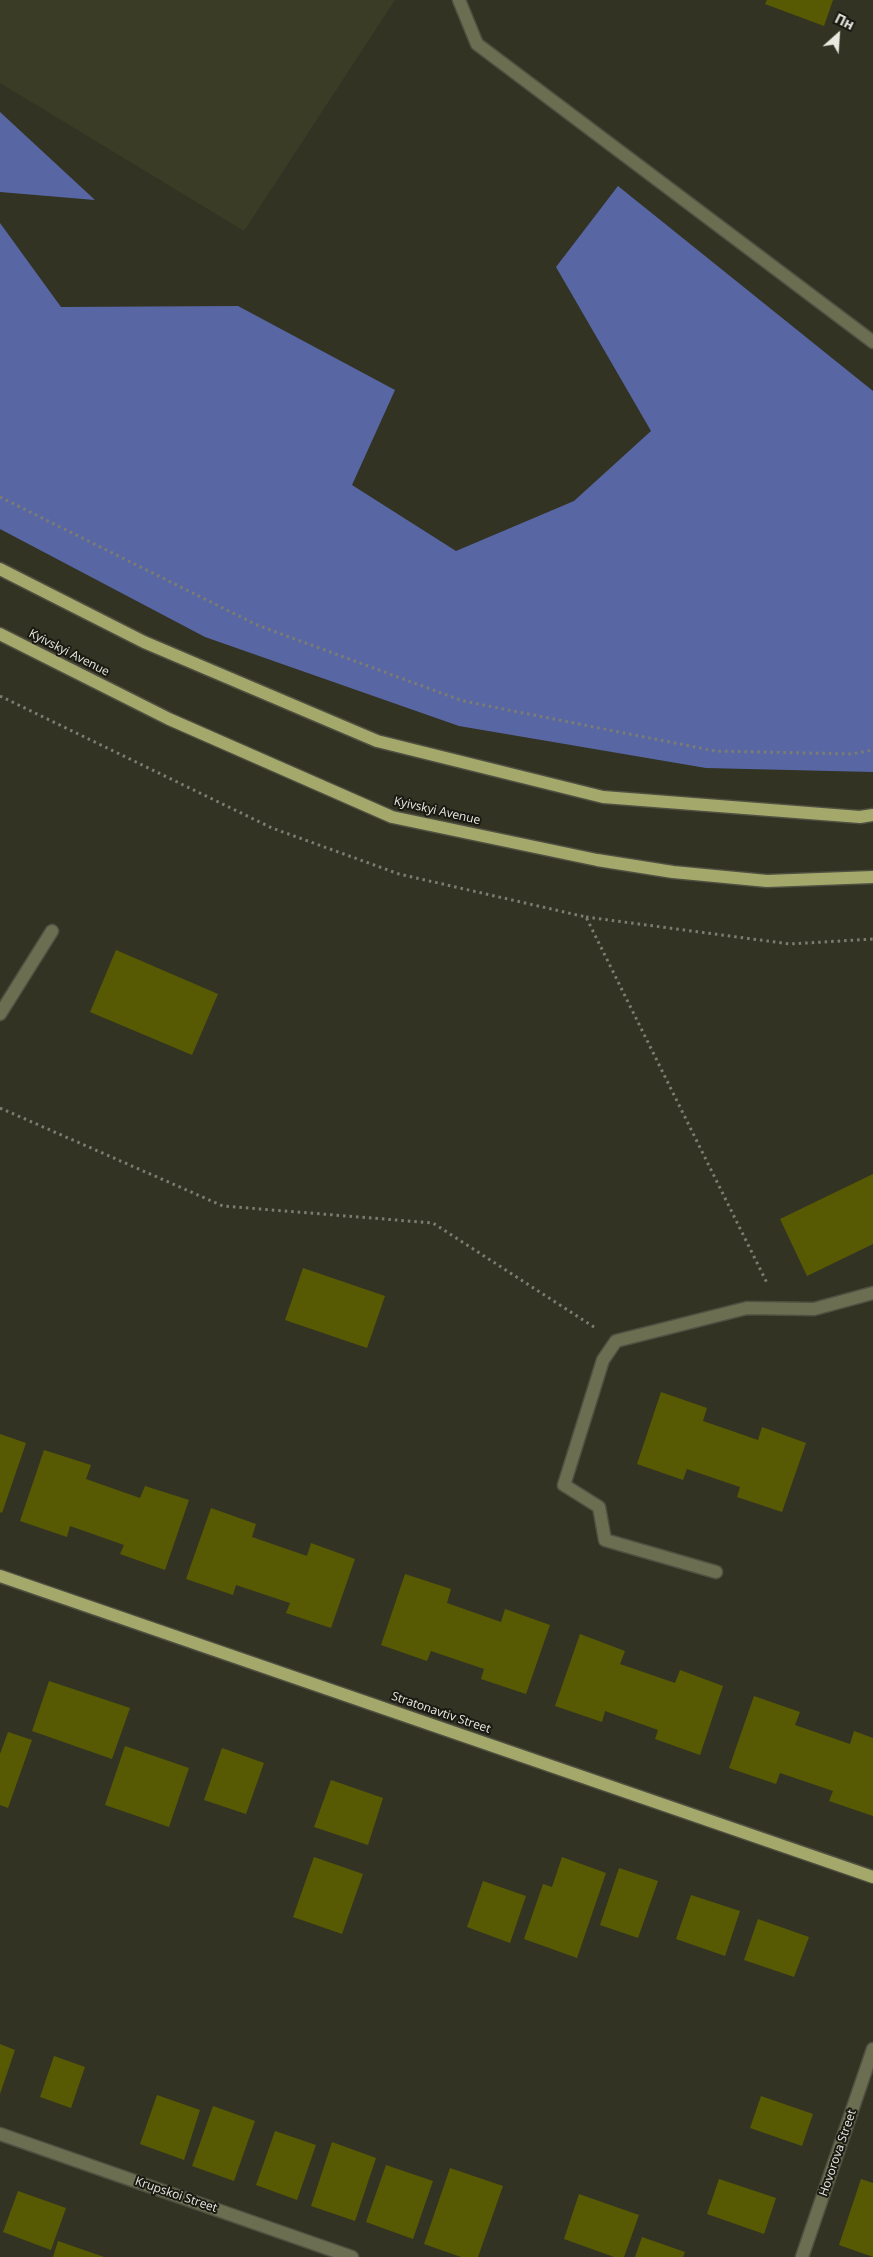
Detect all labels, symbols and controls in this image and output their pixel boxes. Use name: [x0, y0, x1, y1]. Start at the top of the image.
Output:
text: Пн: [832, 8, 858, 34]
north arrow: [813, 10, 863, 60]
street label: Kyivskyi Avenue: [26, 627, 112, 679]
street label: Kyivskyi Avenue: [392, 794, 482, 828]
street label: Stratonavtiv Street: [390, 1689, 492, 1737]
street label: Hovorova Street: [816, 2108, 860, 2198]
street label: Krupskoi Street: [133, 2174, 219, 2216]

